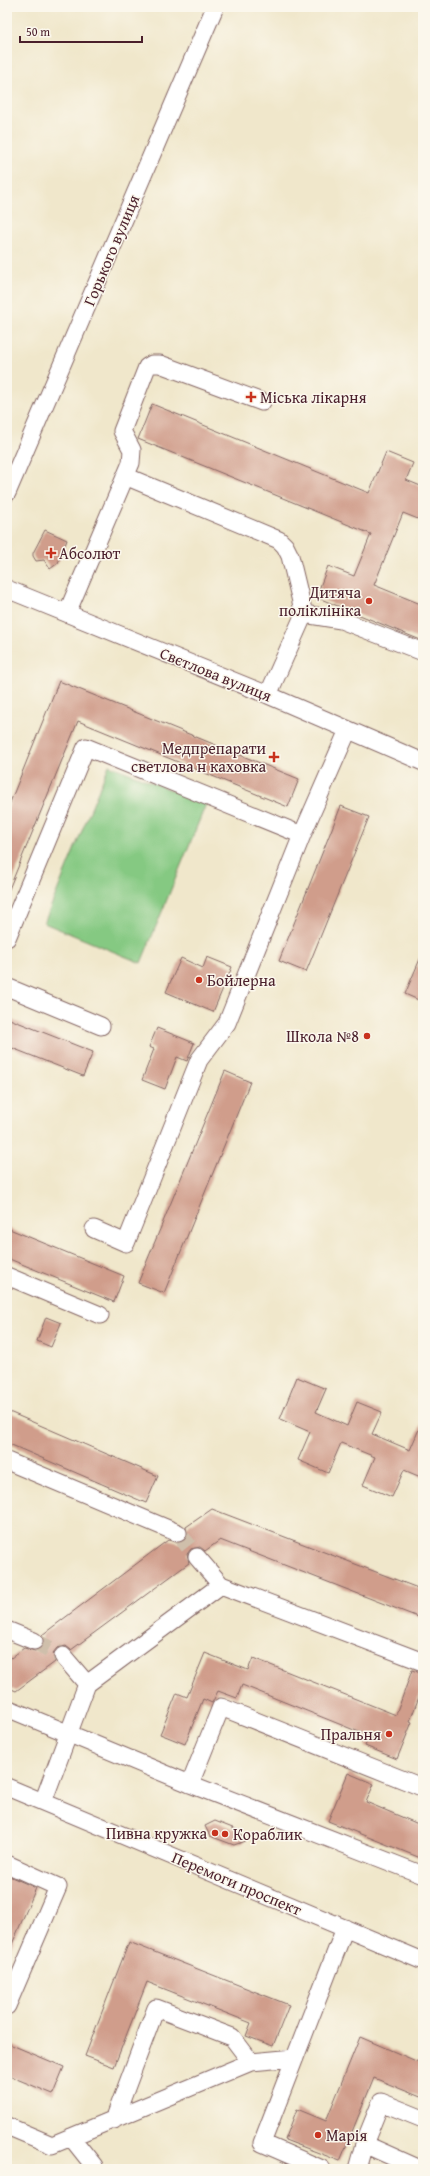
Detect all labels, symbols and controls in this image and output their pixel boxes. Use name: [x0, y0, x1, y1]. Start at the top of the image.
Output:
scale bar: [20, 18, 142, 44]
text: 50 m: [26, 23, 50, 40]
street label: Горького вулиця: [77, 191, 145, 309]
place label: Міська лікарня: [260, 385, 367, 409]
marker: Міська лікарня: [245, 391, 257, 403]
place label: Абсолют: [59, 541, 121, 565]
marker: Абсолют: [46, 548, 56, 558]
place label: Дитяча поліклініка: [279, 580, 361, 622]
marker: Дитяча поліклініка: [364, 596, 374, 606]
street label: Свєтлова вулиця: [156, 641, 276, 707]
place label: Медпрепарати светлова н каховка: [131, 736, 266, 778]
marker: Медпрепарати светлова н каховка: [269, 752, 279, 762]
place label: Бойлерна: [207, 968, 276, 992]
marker: Бойлерна: [194, 975, 204, 985]
place label: Школа №8: [286, 1024, 359, 1048]
marker: Школа №8: [362, 1031, 372, 1041]
place label: Пральня: [321, 1722, 381, 1746]
marker: Пральня: [384, 1729, 394, 1739]
place label: Пивна кружка: [106, 1821, 207, 1845]
place label: Кораблик: [233, 1822, 303, 1846]
marker: Пивна кружка: [210, 1828, 220, 1838]
marker: Кораблик: [220, 1829, 230, 1839]
street label: Перемоги проспект: [168, 1845, 306, 1921]
place label: Марія: [326, 2123, 367, 2147]
marker: Марія: [313, 2130, 323, 2140]

